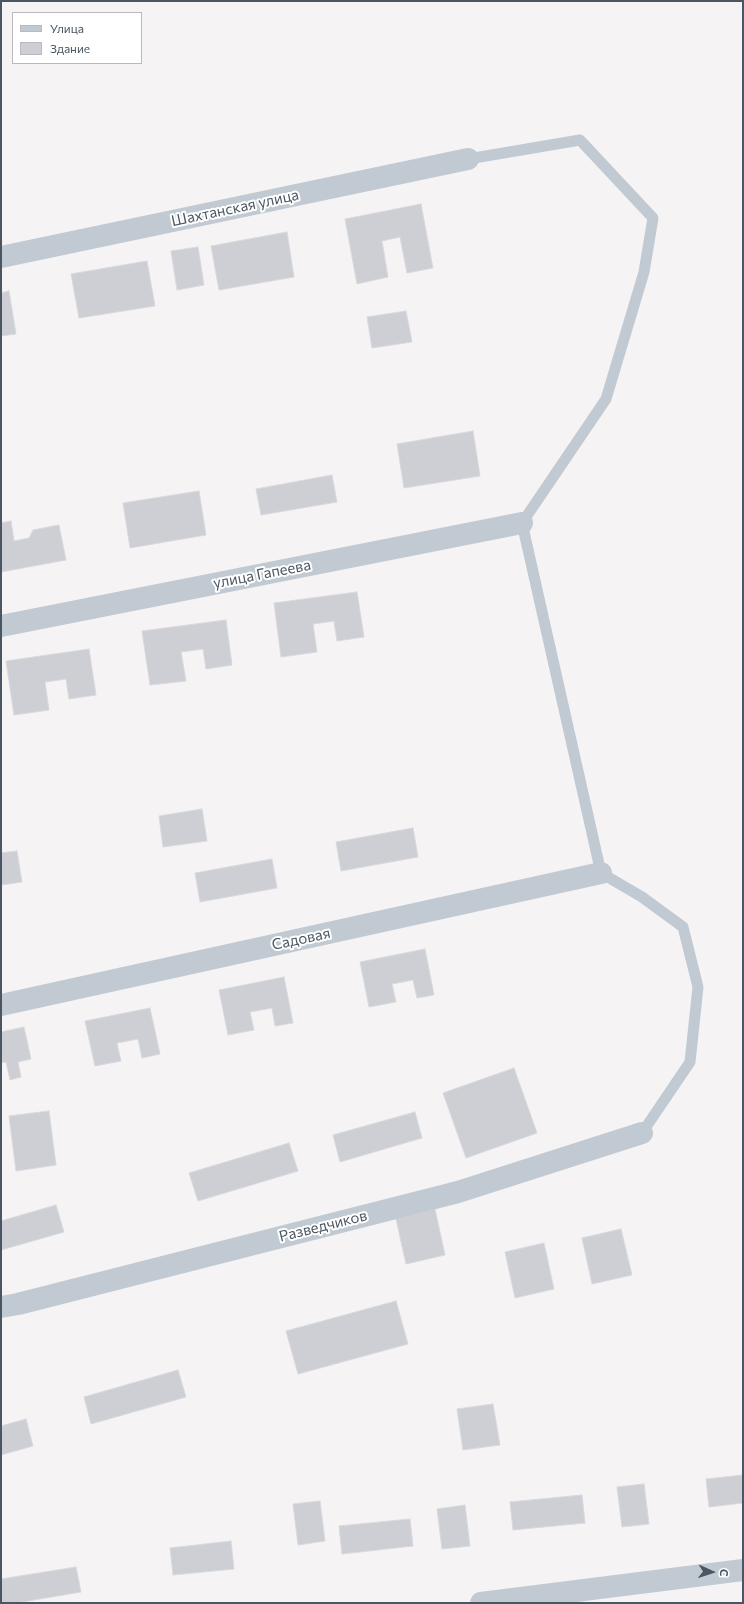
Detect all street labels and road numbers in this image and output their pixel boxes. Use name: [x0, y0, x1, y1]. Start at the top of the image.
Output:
street label: Шахтанская улица: [170, 186, 300, 230]
street label: улица Гапеева: [212, 556, 312, 592]
street label: Садовая: [270, 924, 332, 954]
street label: Разведчиков: [277, 1206, 369, 1246]

